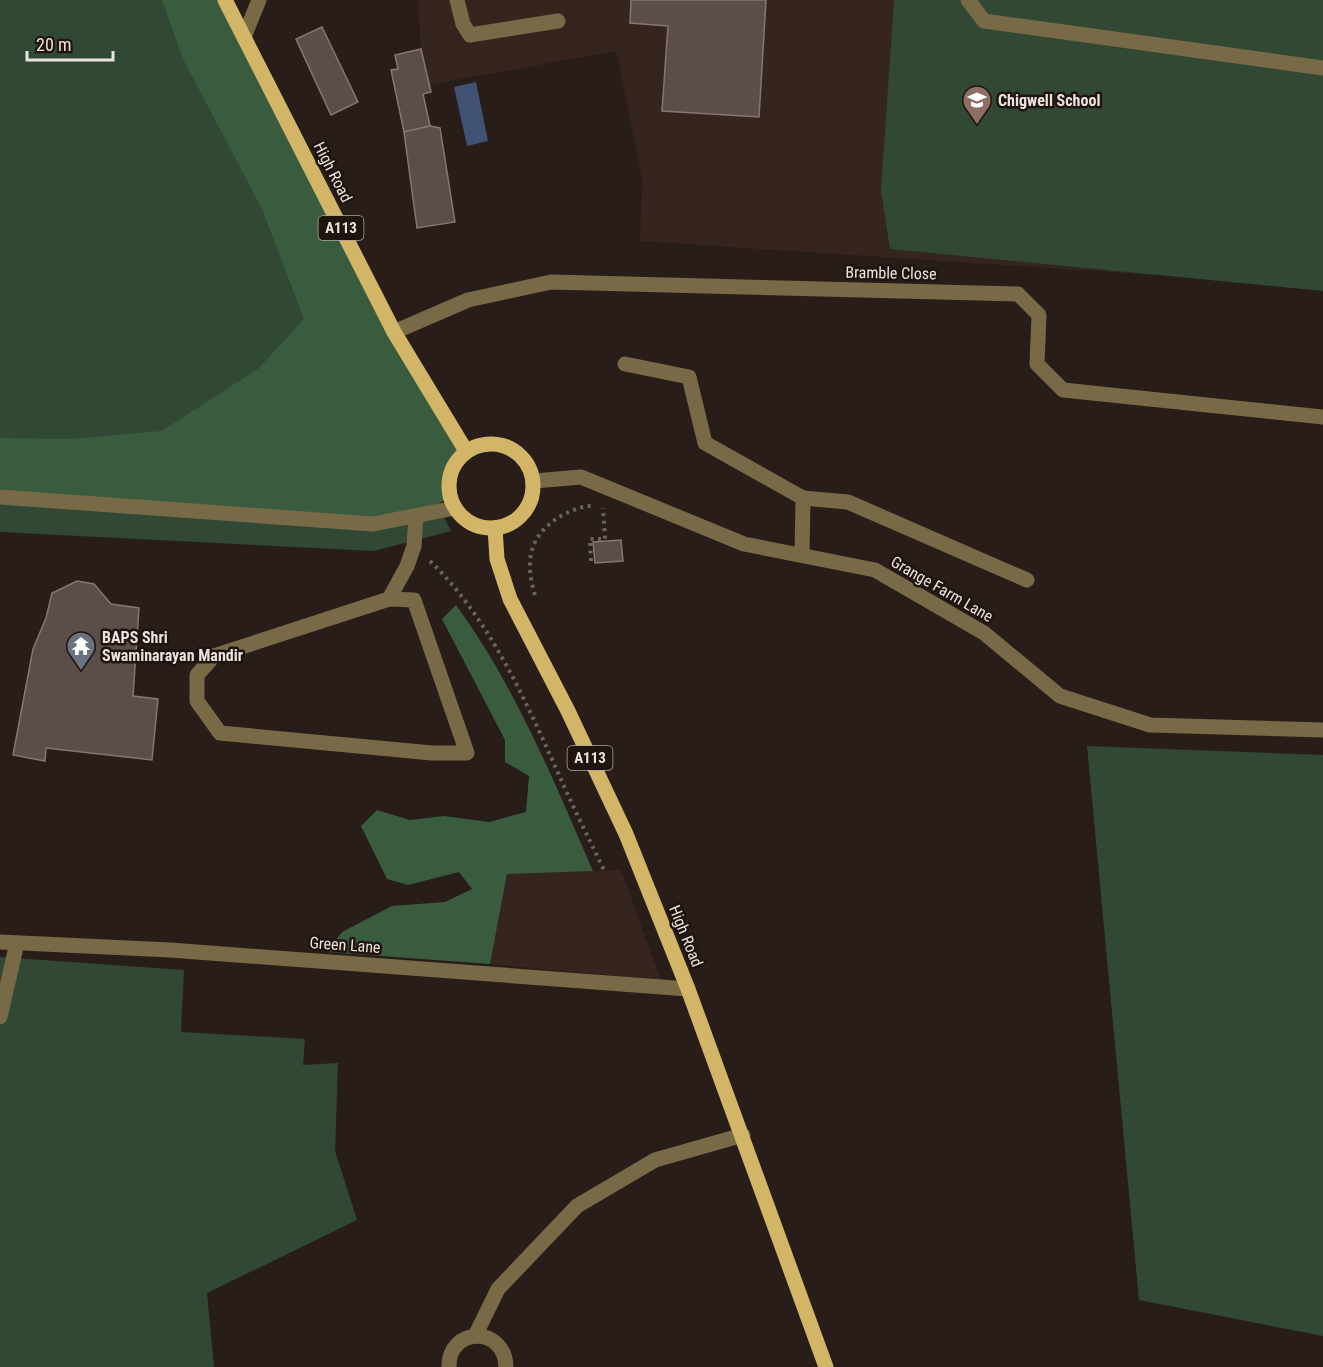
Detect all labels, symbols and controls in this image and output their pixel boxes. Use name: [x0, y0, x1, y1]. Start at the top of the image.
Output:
scale bar: [27, 24, 112, 62]
text: 20 m: [36, 34, 71, 55]
school or university icon: Chigwell School: [961, 84, 993, 126]
place label: Chigwell School: [998, 91, 1100, 110]
street label: High Road: [310, 139, 356, 205]
road number: A113: [318, 216, 364, 240]
street label: Bramble Close: [845, 263, 937, 283]
street label: Grange Farm Lane: [888, 552, 996, 626]
place label: BAPS Shri Swaminarayan Mandir: [102, 628, 243, 665]
temple icon: BAPS Shri Swaminarayan Mandir: [65, 630, 97, 672]
road number: A113: [568, 746, 612, 770]
street label: High Road: [665, 902, 707, 970]
street label: Green Lane: [309, 933, 381, 957]

